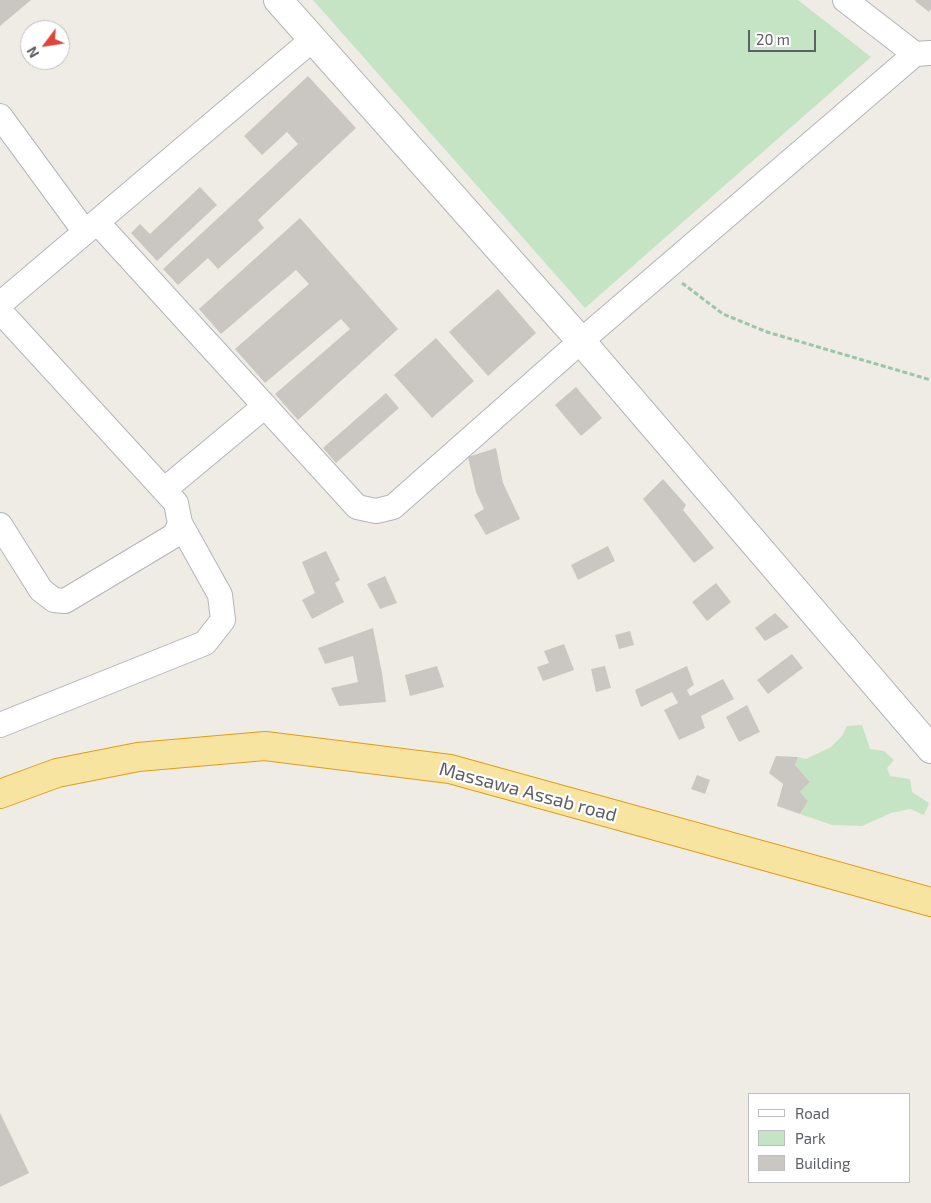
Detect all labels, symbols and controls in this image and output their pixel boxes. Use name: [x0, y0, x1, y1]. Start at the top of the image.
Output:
north arrow: [20, 20, 70, 70]
scale bar: [751, 20, 818, 52]
text: 20 m: [756, 30, 790, 48]
text: N: [23, 44, 42, 61]
street label: Massawa Assab road: [437, 757, 619, 827]
legend: [748, 1093, 911, 1183]
text: Road: [795, 1104, 830, 1122]
text: Park: [795, 1129, 826, 1147]
text: Building: [795, 1154, 850, 1172]

